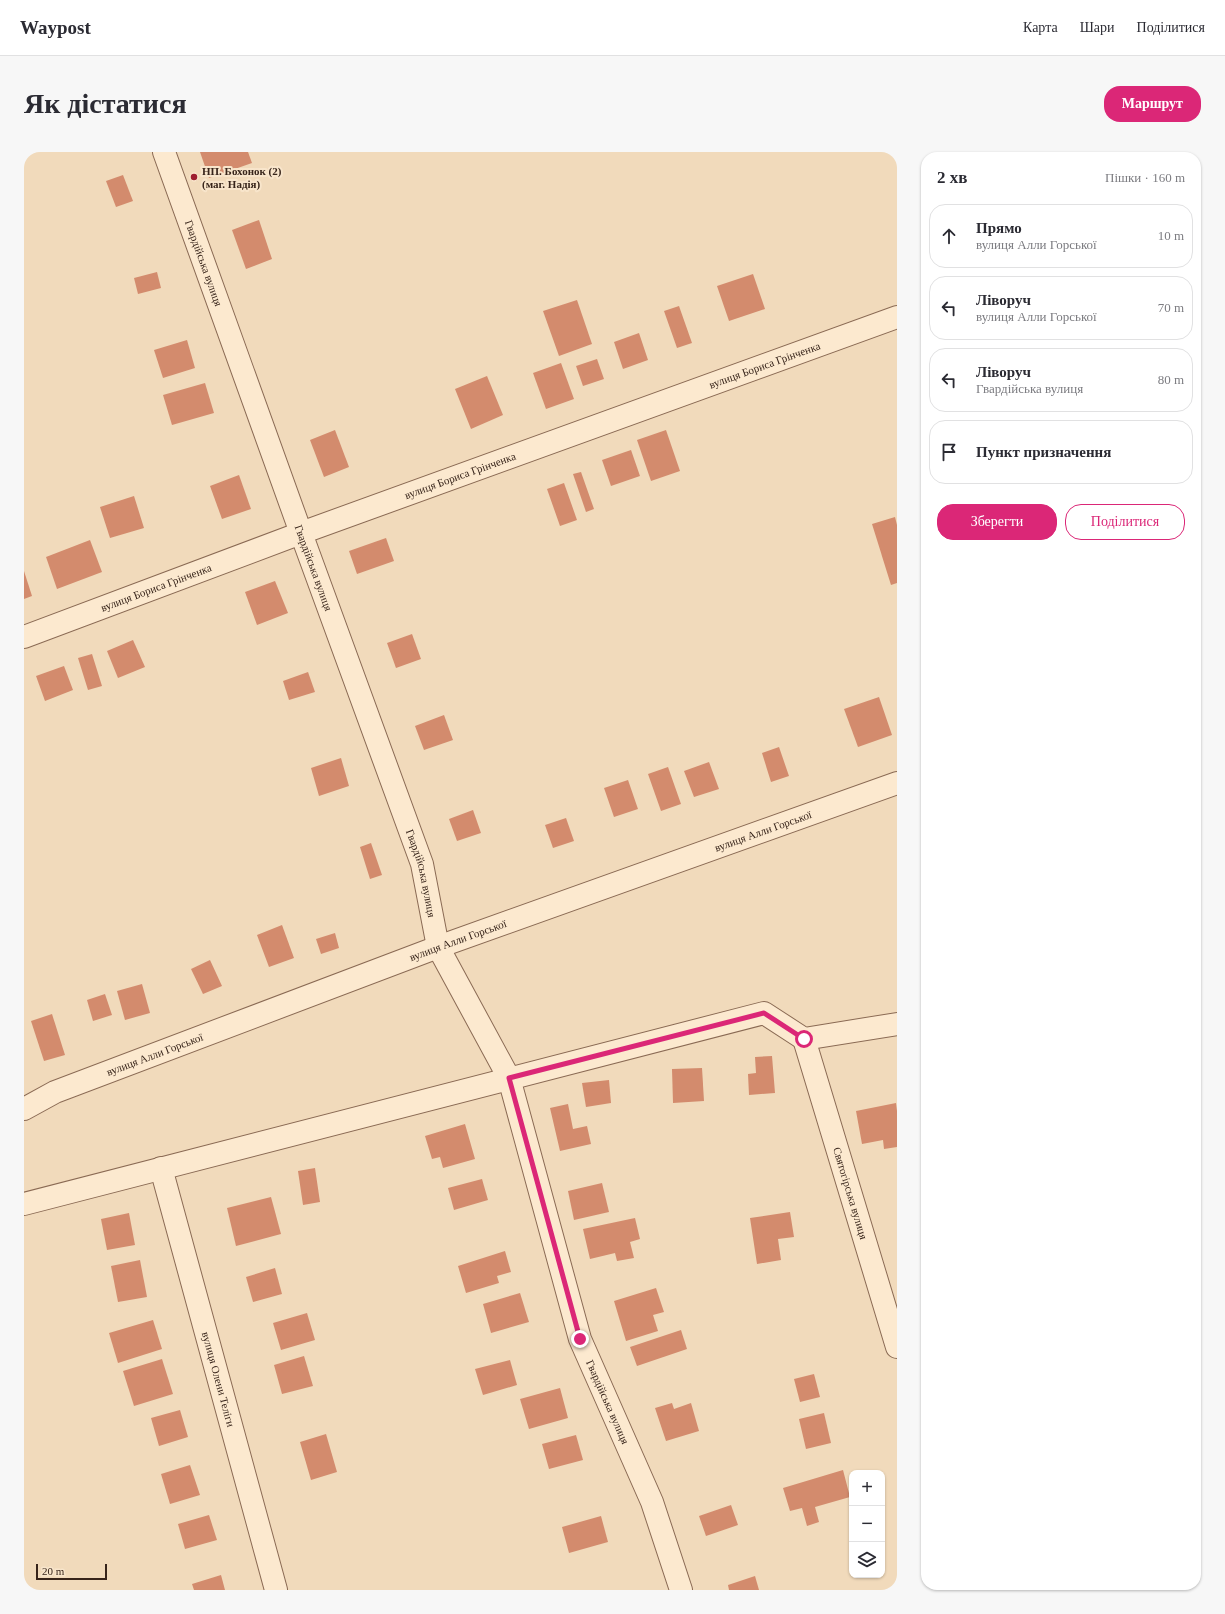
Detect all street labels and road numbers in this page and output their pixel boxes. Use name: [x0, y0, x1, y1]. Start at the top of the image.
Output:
street label: Гвардійська вулиця: [183, 218, 225, 308]
street label: вулиця Бориса Грінченка: [707, 339, 822, 391]
street label: вулиця Бориса Грінченка: [403, 450, 517, 501]
street label: Гвардійська вулиця: [293, 523, 335, 613]
street label: вулиця Бориса Грінченка: [99, 561, 213, 614]
street label: вулиця Алли Горської: [713, 808, 814, 854]
street label: Гвардійська вулиця: [404, 827, 438, 918]
street label: вулиця Алли Горської: [408, 917, 509, 963]
street label: вулиця Алли Горської: [105, 1030, 206, 1078]
street label: Святогірська вулиця: [831, 1146, 870, 1241]
street label: вулиця Олени Теліги: [200, 1330, 237, 1428]
street label: Гвардійська вулиця: [584, 1358, 632, 1446]

